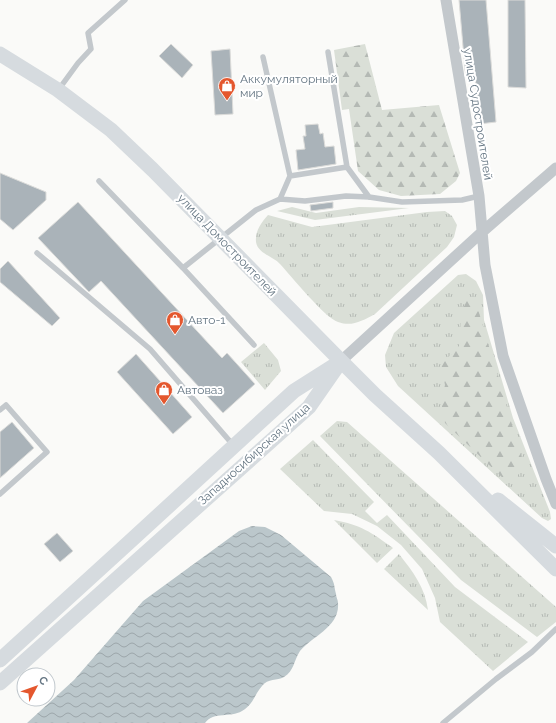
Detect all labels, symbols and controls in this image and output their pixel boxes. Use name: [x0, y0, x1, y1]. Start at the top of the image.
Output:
street label: улица Судостроителей: [461, 47, 495, 181]
place label: Аккумуляторный мир: [240, 72, 338, 100]
shop icon: Аккумуляторный мир: [217, 76, 237, 101]
street label: улица Домостроителей: [175, 191, 279, 299]
shop icon: Авто-1: [165, 310, 185, 335]
place label: Авто-1: [188, 313, 226, 327]
shop icon: Автоваз: [154, 380, 174, 405]
place label: Автоваз: [177, 383, 223, 397]
street label: Западносибирская улица: [195, 400, 313, 508]
north arrow: [16, 667, 56, 707]
text: С: [36, 674, 51, 688]

